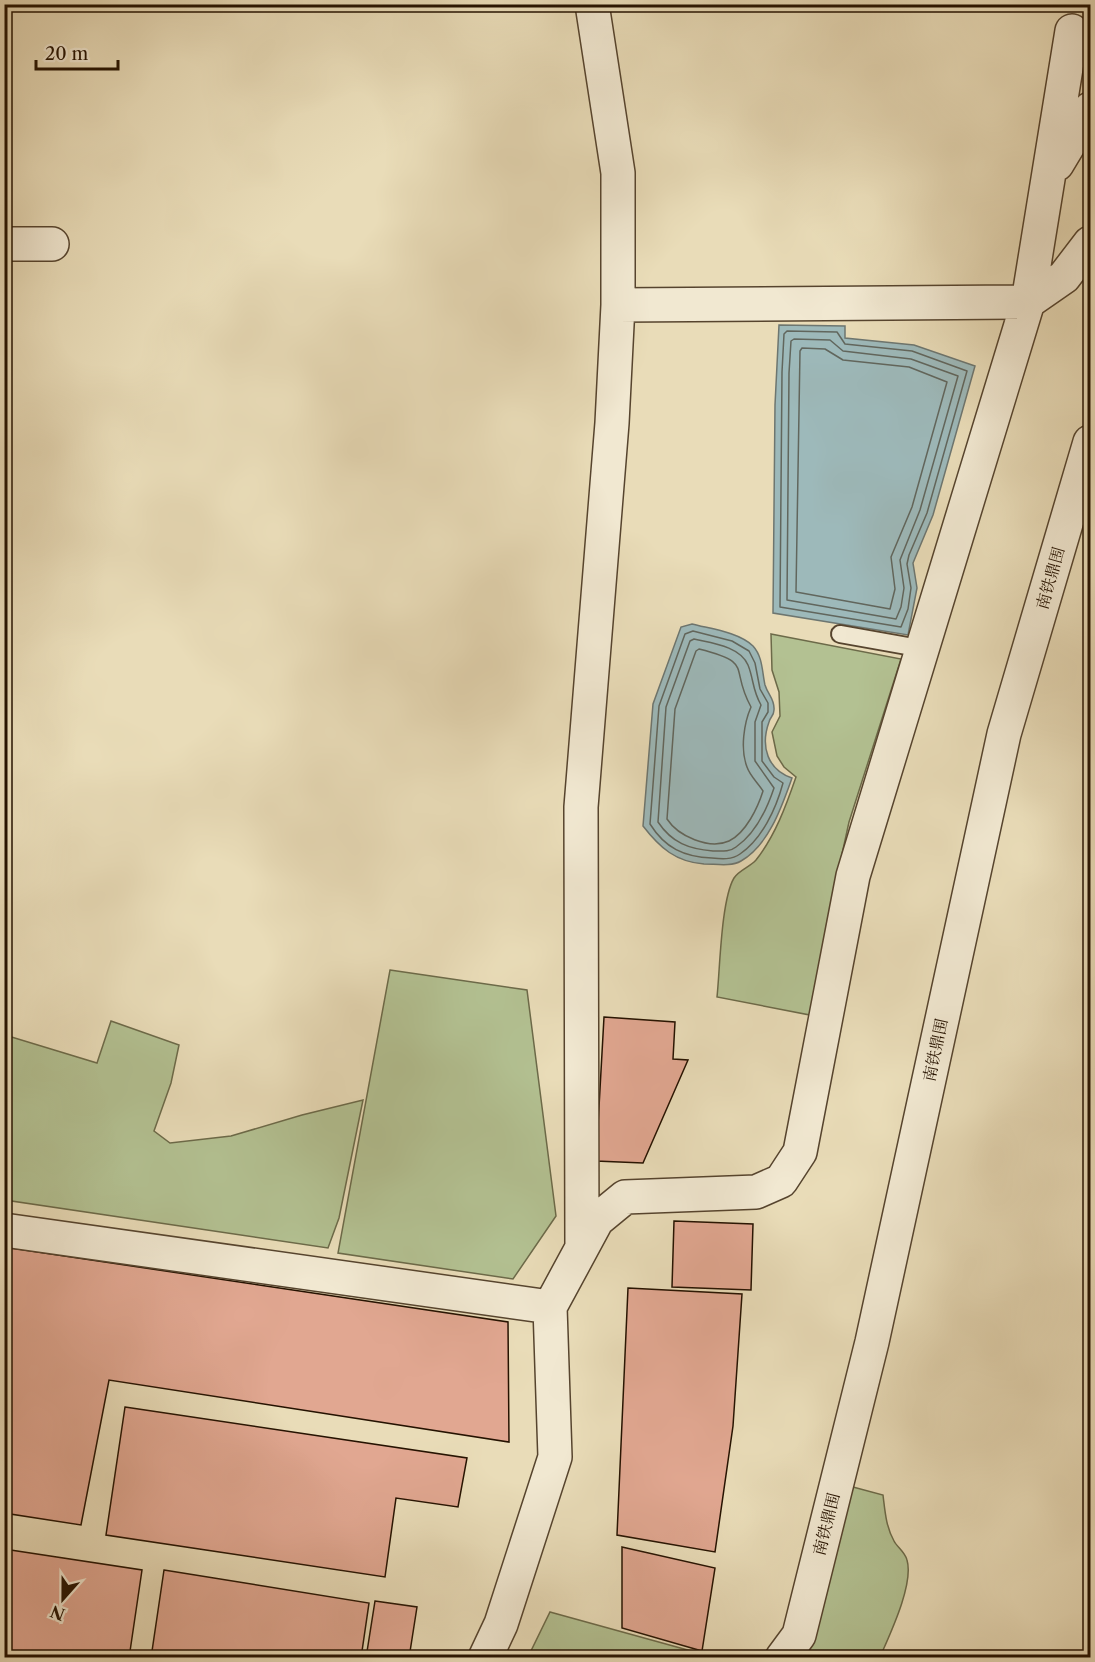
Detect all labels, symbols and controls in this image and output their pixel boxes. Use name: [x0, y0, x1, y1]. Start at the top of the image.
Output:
scale bar: [36, 33, 118, 71]
text: 20 m: [45, 43, 89, 65]
street label: 南铁鼎围: [1032, 544, 1068, 612]
street label: 南铁鼎围: [919, 1017, 951, 1083]
street label: 南铁鼎围: [809, 1491, 843, 1557]
north arrow: [33, 1569, 93, 1629]
text: N: [47, 1601, 68, 1625]

